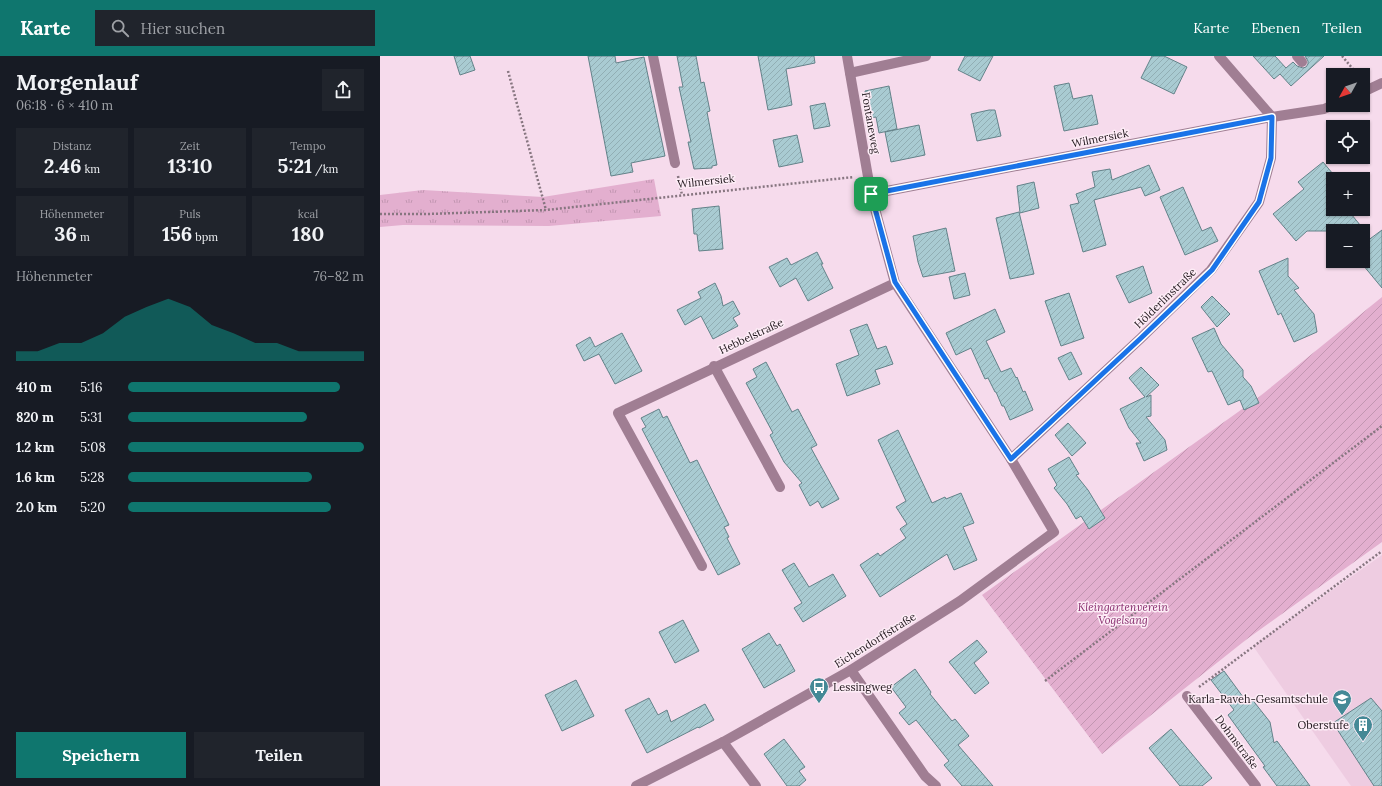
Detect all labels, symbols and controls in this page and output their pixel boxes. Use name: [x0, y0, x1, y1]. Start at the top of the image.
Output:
search box: [95, 10, 375, 46]
text: Karte: [20, 16, 71, 40]
icon: search: [109, 17, 131, 39]
text: Hier suchen: [141, 19, 225, 38]
text: Karte: [1193, 19, 1229, 37]
text: Ebenen: [1251, 19, 1300, 37]
text: Teilen: [1322, 19, 1362, 37]
text: Morgenlauf: [16, 68, 138, 96]
north arrow: [1326, 68, 1370, 112]
map controls: [1326, 68, 1370, 268]
button: share: [322, 69, 364, 111]
street label: Fontaneweg: [859, 91, 883, 156]
text: 06:18 · 6 × 410 m: [16, 97, 113, 114]
button: locate: [1326, 120, 1370, 164]
street label: Wilmersiek: [1070, 126, 1130, 150]
text: Distanz: [53, 139, 91, 153]
text: Zeit: [180, 139, 200, 153]
text: Tempo: [290, 139, 326, 153]
text: 2.46: [44, 153, 82, 178]
text: 13:10: [167, 153, 213, 178]
text: 5:21: [278, 153, 312, 178]
text: km: [82, 162, 100, 176]
text: /km: [312, 162, 338, 176]
street label: Wilmersiek: [677, 171, 735, 191]
button: +: [1326, 172, 1370, 216]
pin: [854, 177, 888, 211]
icon: arrive: [860, 183, 882, 205]
text: Höhenmeter: [40, 207, 104, 221]
text: Puls: [179, 207, 201, 221]
text: kcal: [298, 207, 318, 221]
text: 36: [54, 221, 77, 246]
text: 156: [162, 221, 192, 246]
text: 180: [292, 221, 324, 246]
button: −: [1326, 224, 1370, 268]
text: m: [77, 230, 90, 244]
text: bpm: [192, 230, 218, 244]
street label: Hölderlinstraße: [1131, 265, 1199, 331]
text: Höhenmeter: [16, 268, 92, 285]
text: 76–82 m: [313, 268, 364, 285]
street label: Hebbelstraße: [717, 315, 785, 357]
text: 410 m: [16, 379, 52, 396]
text: 5:16: [80, 379, 103, 396]
text: 820 m: [16, 409, 54, 426]
text: 5:31: [80, 409, 102, 426]
text: 1.2 km: [16, 439, 54, 456]
text: 5:08: [80, 439, 106, 456]
text: 1.6 km: [16, 469, 55, 486]
text: 5:28: [80, 469, 105, 486]
text: 2.0 km: [16, 499, 57, 516]
text: 5:20: [80, 499, 105, 516]
park label: Kleingartenverein Vogelsang: [1078, 600, 1168, 627]
street label: Eichendorffstraße: [832, 609, 918, 671]
bus stop icon: Lessingweg: [808, 676, 830, 704]
place label: Lessingweg: [833, 680, 893, 694]
school or university icon: Karla-Raveh-Gesamtschule: [1331, 688, 1353, 716]
place label: Karla-Raveh-Gesamtschule: [1188, 692, 1328, 706]
street label: Dohmstraße: [1212, 712, 1262, 772]
building icon: Oberstufe: [1352, 714, 1374, 742]
place label: Oberstufe: [1298, 718, 1349, 732]
button: Speichern: [16, 732, 186, 778]
button: Teilen: [194, 732, 364, 778]

